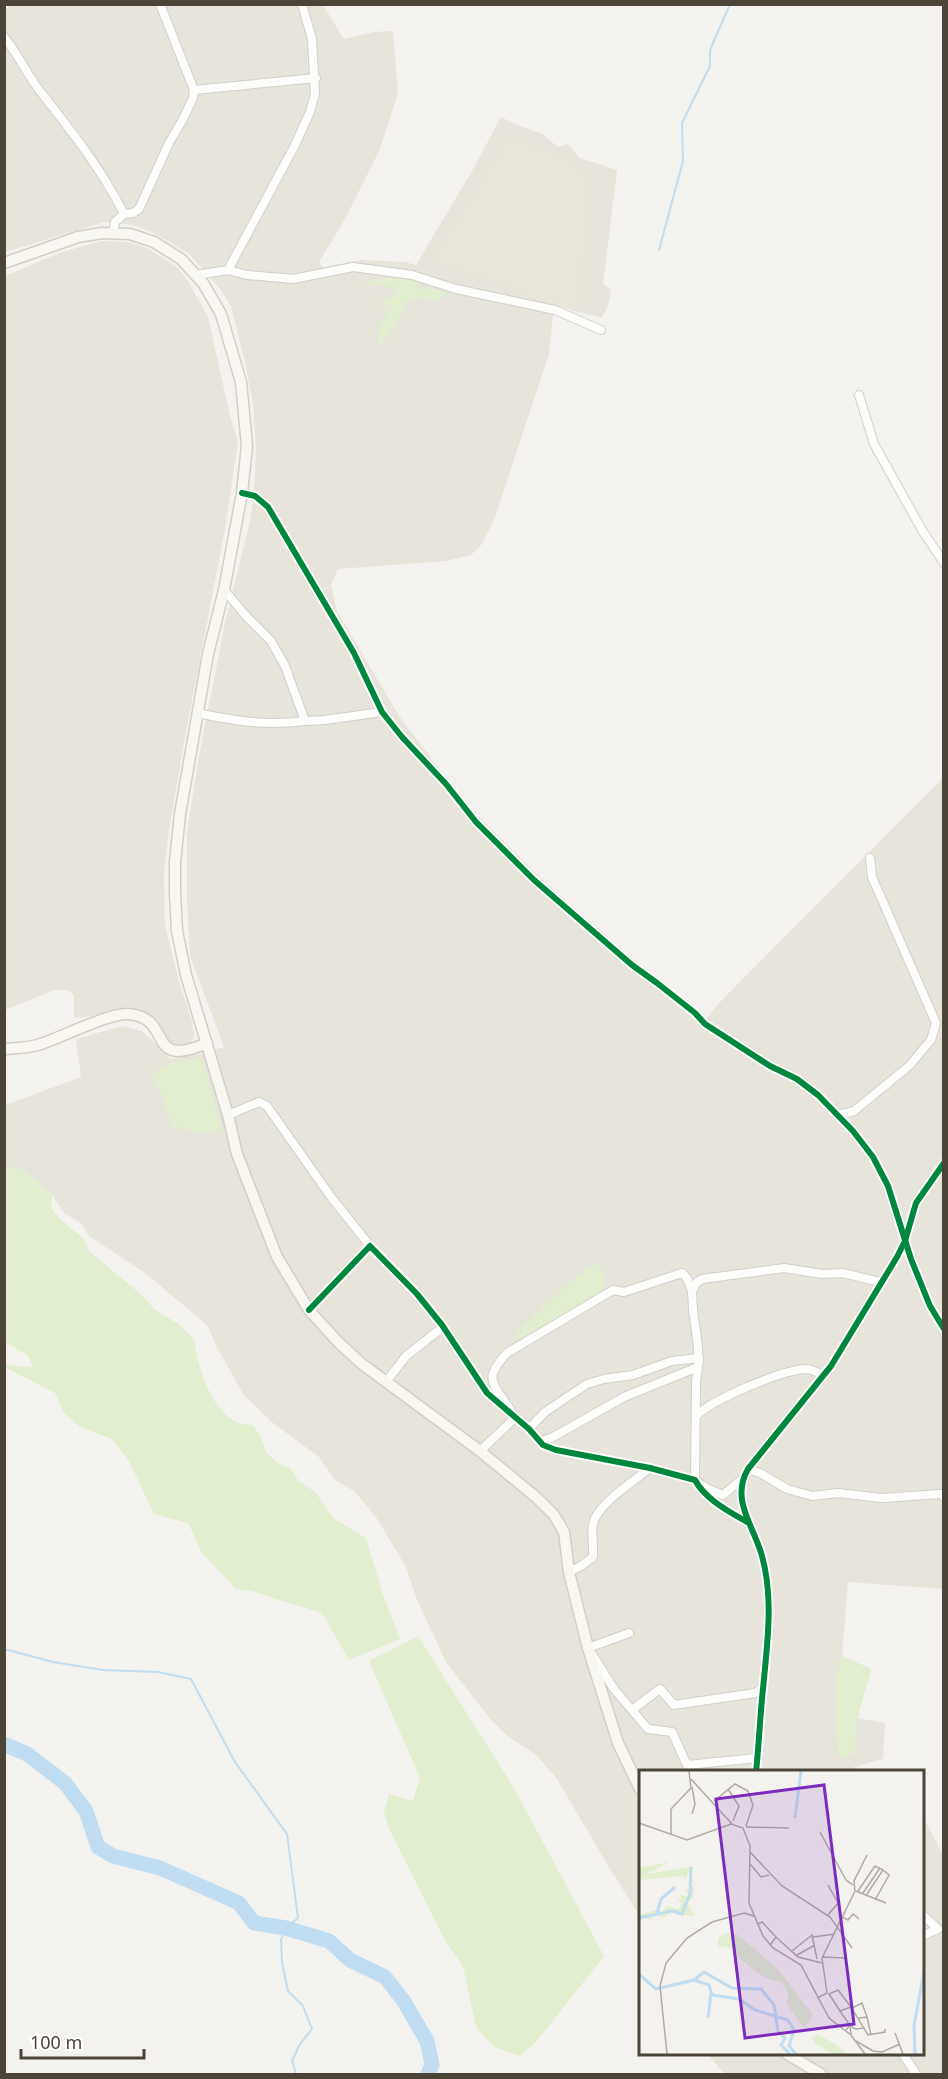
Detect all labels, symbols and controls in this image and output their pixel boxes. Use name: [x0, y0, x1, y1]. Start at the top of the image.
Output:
inset map: [639, 1770, 924, 2055]
scale bar: [21, 2022, 144, 2060]
text: 100 m: [30, 2030, 82, 2054]

